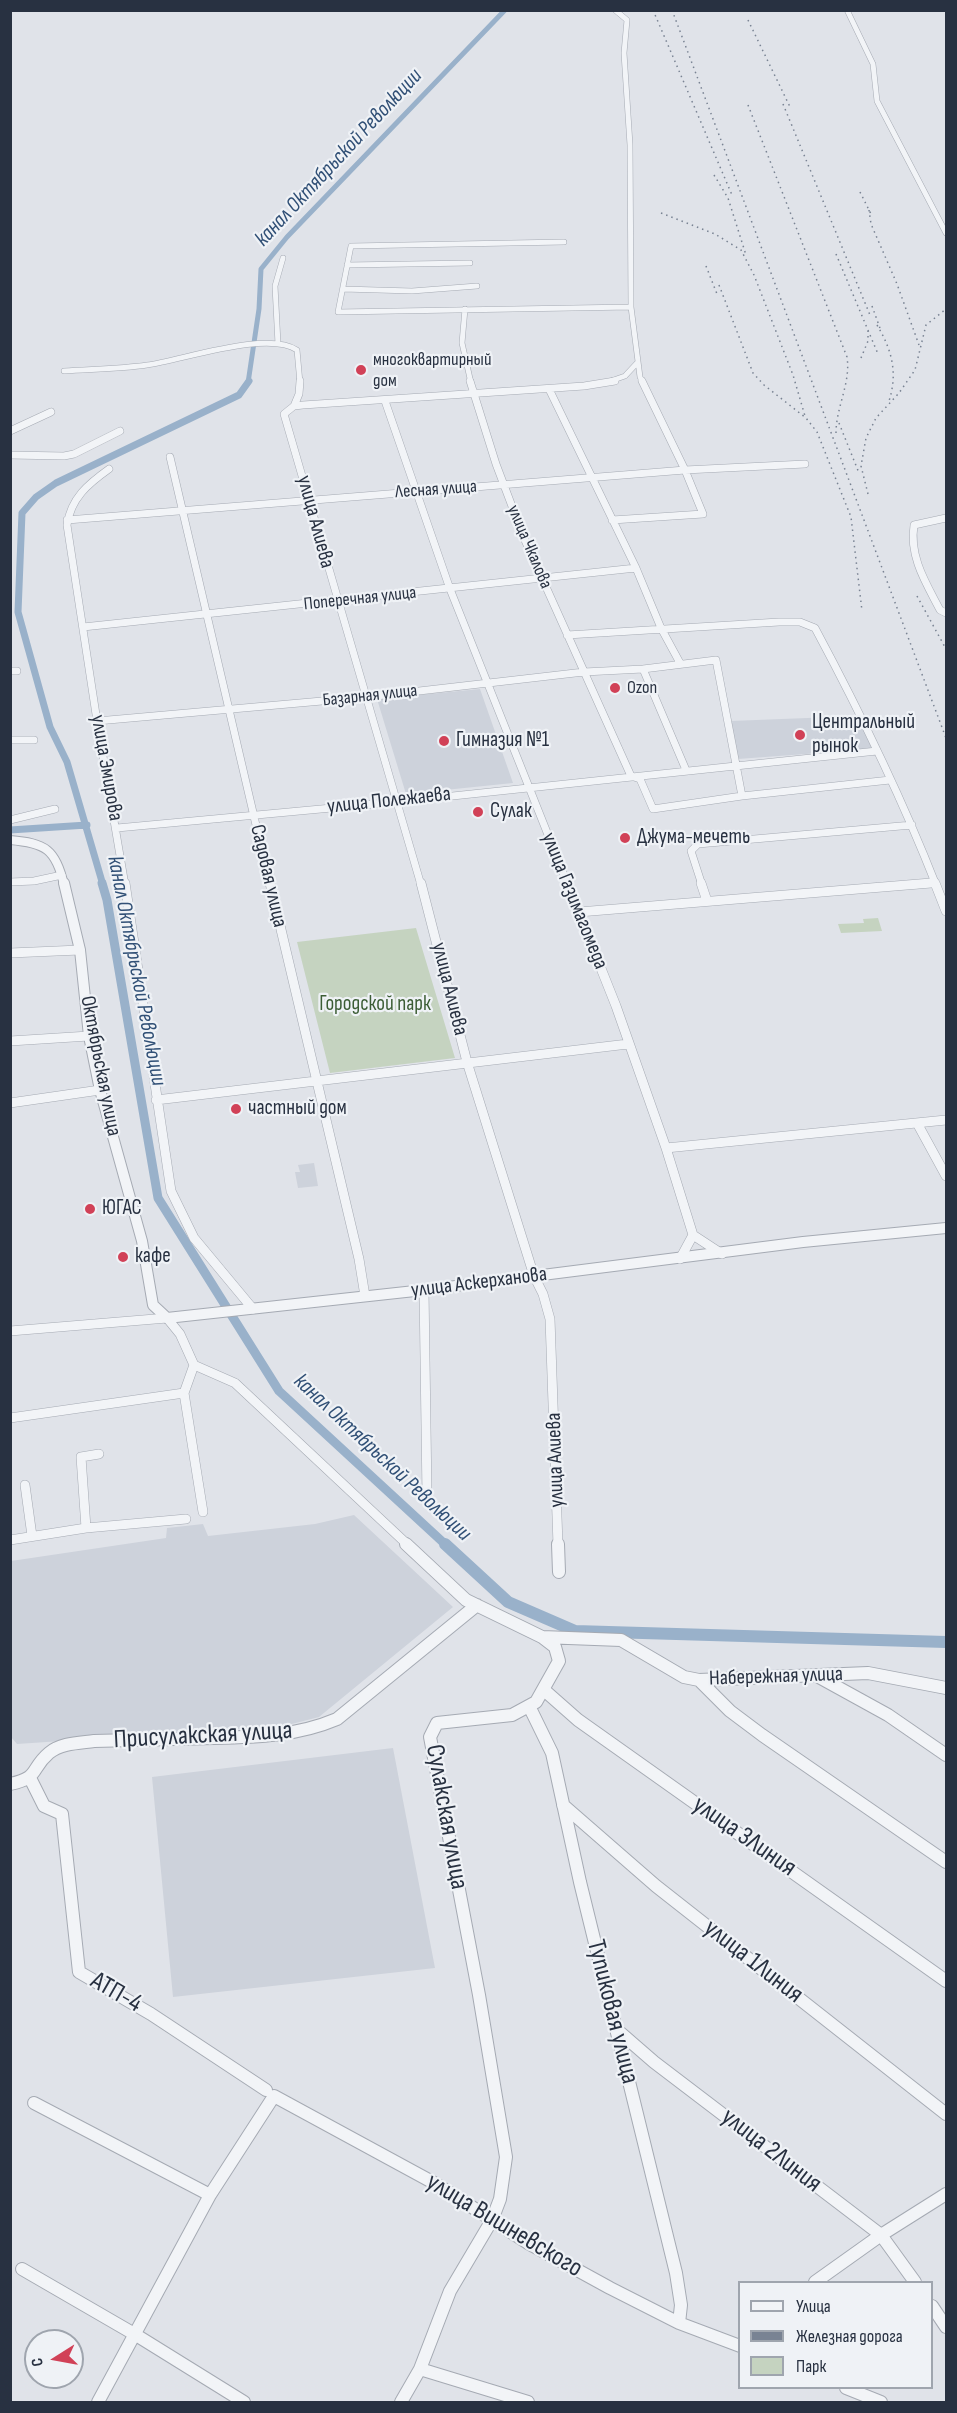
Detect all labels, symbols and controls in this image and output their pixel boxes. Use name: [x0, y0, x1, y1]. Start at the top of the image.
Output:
water label: канал Октябрьской Революции: [250, 64, 428, 252]
place label: многоквартирный дом: [373, 349, 491, 392]
marker: многоквартирный дом: [354, 363, 368, 377]
street label: улица Алиева: [291, 473, 339, 571]
street label: Лесная улица: [395, 476, 477, 504]
street label: улица Чкалова: [502, 502, 556, 592]
street label: Поперечная улица: [303, 582, 417, 616]
place label: Ozon: [627, 677, 657, 699]
street label: Базарная улица: [322, 680, 418, 712]
marker: Ozon: [608, 681, 622, 695]
place label: Центральный рынок: [812, 710, 915, 760]
street label: улица Эмирова: [84, 713, 128, 823]
place label: Гимназия №1: [456, 728, 549, 754]
marker: Центральный рынок: [793, 728, 807, 742]
marker: Гимназия №1: [437, 734, 451, 748]
street label: улица Полежаева: [326, 782, 452, 820]
place label: Сулак: [490, 799, 532, 825]
marker: Сулак: [471, 805, 485, 819]
street label: Садовая улица: [244, 822, 292, 930]
place label: Джума-мечеть: [637, 825, 750, 851]
street label: улица Газимагомеда: [535, 829, 613, 973]
marker: Джума-мечеть: [618, 831, 632, 845]
water label: канал Октябрьской Революции: [101, 854, 171, 1088]
street label: улица Алиева: [425, 940, 473, 1038]
park label: Городской парк: [319, 992, 431, 1018]
street label: Октябрьская улица: [74, 994, 126, 1138]
place label: частный дом: [248, 1096, 347, 1122]
marker: частный дом: [229, 1102, 243, 1116]
place label: ЮГАС: [102, 1196, 142, 1222]
marker: ЮГАС: [83, 1202, 97, 1216]
place label: кафе: [135, 1244, 171, 1270]
marker: кафе: [116, 1250, 130, 1264]
street label: улица Аскерханова: [410, 1262, 548, 1304]
water label: канал Октябрьской Революции: [288, 1369, 476, 1547]
street label: улица Алиева: [542, 1412, 570, 1508]
street label: Набережная улица: [709, 1662, 843, 1692]
street label: Присулакская улица: [113, 1716, 293, 1756]
street label: Сулакская улица: [418, 1742, 474, 1892]
street label: улица 3Линия: [686, 1790, 802, 1884]
street label: улица 1Линия: [697, 1913, 809, 2011]
street label: Тупиковая улица: [579, 1937, 645, 2087]
street label: АТП-4: [85, 1966, 147, 2020]
street label: улица 2Линия: [714, 2102, 828, 2200]
street label: улица Вишневского: [420, 2167, 588, 2285]
legend: [738, 2281, 933, 2389]
text: Улица: [796, 2296, 831, 2317]
text: Железная дорога: [796, 2326, 903, 2347]
north arrow: [24, 2329, 84, 2389]
text: С: [28, 2356, 48, 2368]
text: Парк: [796, 2356, 826, 2377]

